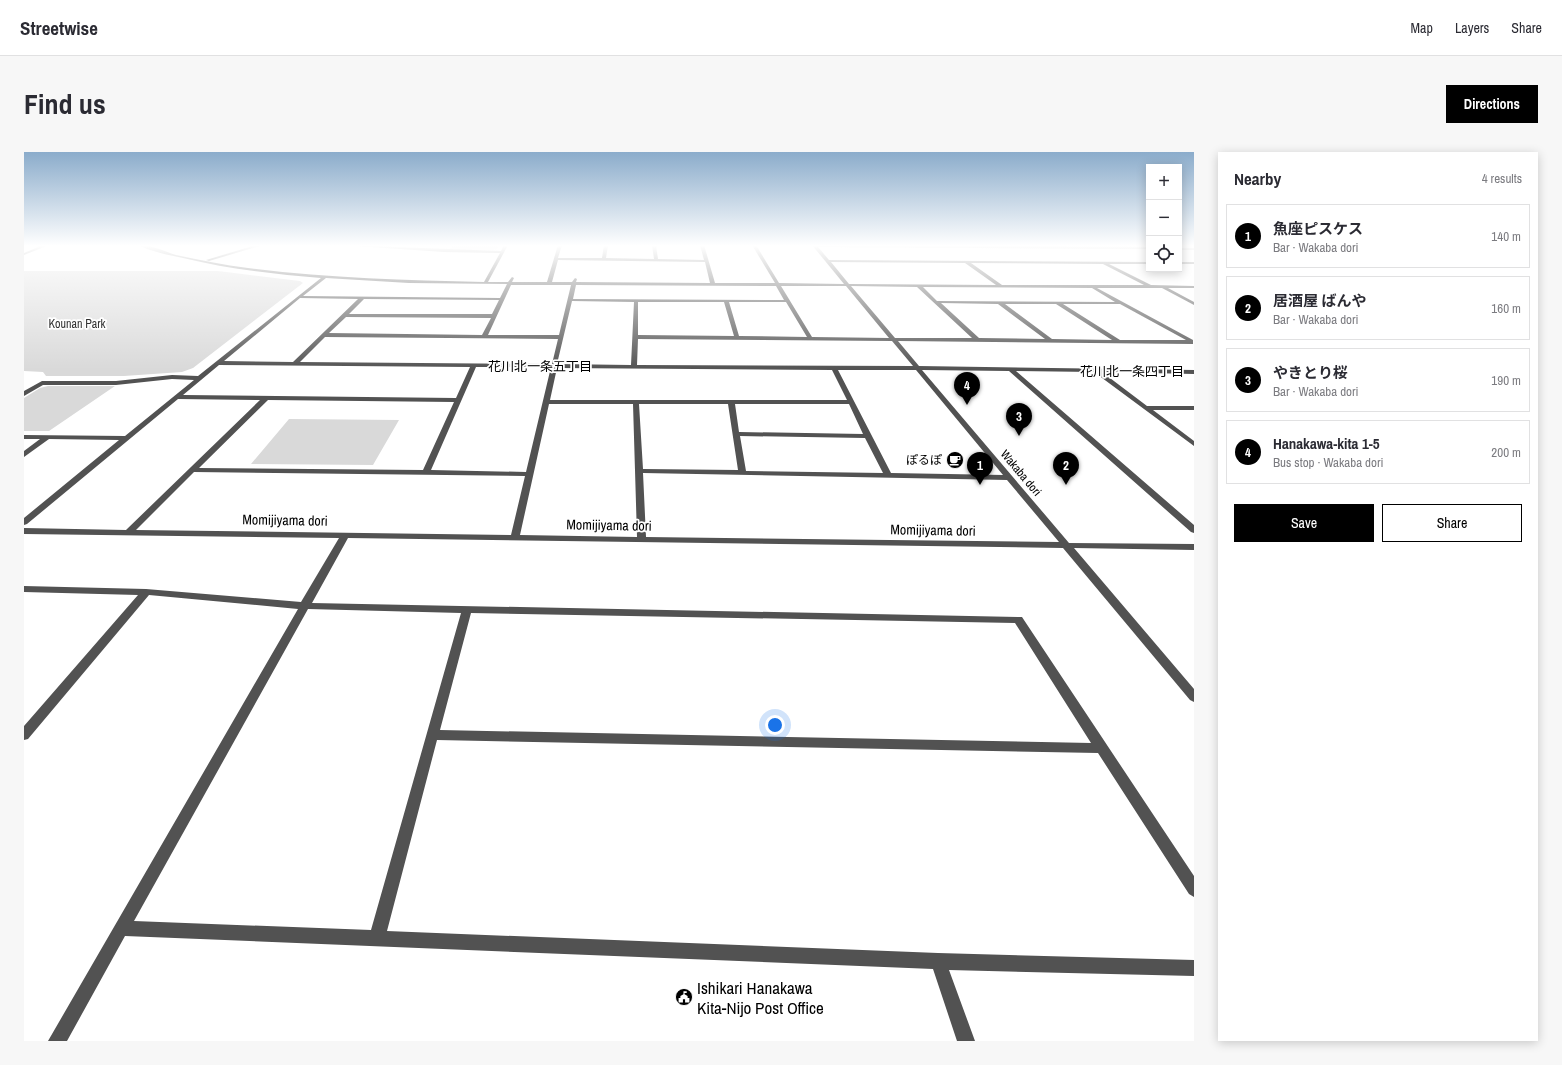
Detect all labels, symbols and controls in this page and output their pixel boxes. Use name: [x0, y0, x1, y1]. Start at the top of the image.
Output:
text: Streetwise: [20, 15, 98, 41]
text: Map: [1411, 19, 1433, 37]
text: Layers: [1455, 19, 1489, 37]
text: Share: [1511, 19, 1542, 37]
text: Find us: [24, 85, 106, 123]
button: Directions: [1446, 85, 1538, 123]
map controls: [1146, 164, 1182, 272]
button: +: [1146, 164, 1182, 200]
text: Nearby: [1234, 167, 1281, 190]
text: 4 results: [1482, 170, 1522, 187]
button: −: [1146, 200, 1182, 236]
text: 魚座ピスケス: [1273, 218, 1363, 239]
text: 1: [1245, 228, 1251, 245]
text: 140 m: [1491, 228, 1521, 245]
button: locate: [1146, 236, 1182, 272]
text: Bar · Wakaba dori: [1273, 239, 1359, 256]
text: 居酒屋 ばんや: [1273, 290, 1366, 311]
text: 2: [1245, 300, 1251, 317]
text: 160 m: [1491, 300, 1521, 317]
text: Bar · Wakaba dori: [1273, 311, 1359, 328]
park label: Kounan Park: [49, 316, 106, 332]
district label: 花川北一条五丁目: [488, 358, 592, 375]
text: やきとり桜: [1273, 362, 1348, 383]
district label: 花川北一条四丁目: [1080, 363, 1184, 380]
pin: 4: [954, 372, 980, 405]
text: 3: [1245, 372, 1251, 389]
text: 190 m: [1491, 372, 1521, 389]
text: Bar · Wakaba dori: [1273, 383, 1359, 400]
pin: 3: [1006, 403, 1032, 436]
text: Hanakawa-kita 1-5: [1273, 433, 1380, 454]
text: 4: [1245, 444, 1251, 461]
text: 200 m: [1491, 444, 1521, 461]
street label: Wakaba dori: [997, 447, 1045, 499]
cafe icon: ぽるぽ: [945, 450, 965, 470]
place label: ぽるぽ: [906, 452, 942, 468]
pin: 1: [967, 452, 993, 485]
pin: 2: [1053, 452, 1079, 485]
text: Bus stop · Wakaba dori: [1273, 454, 1383, 471]
button: Save: [1234, 504, 1374, 542]
button: Share: [1382, 504, 1522, 542]
street label: Momijiyama dori: [242, 510, 328, 530]
street label: Momijiyama dori: [566, 515, 652, 535]
street label: Momijiyama dori: [890, 520, 976, 540]
your location: [765, 715, 785, 735]
place label: Ishikari Hanakawa Kita-Nijo Post Office: [697, 976, 824, 1019]
public building icon: Ishikari Hanakawa Kita-Nijo Post Office: [674, 987, 694, 1007]

